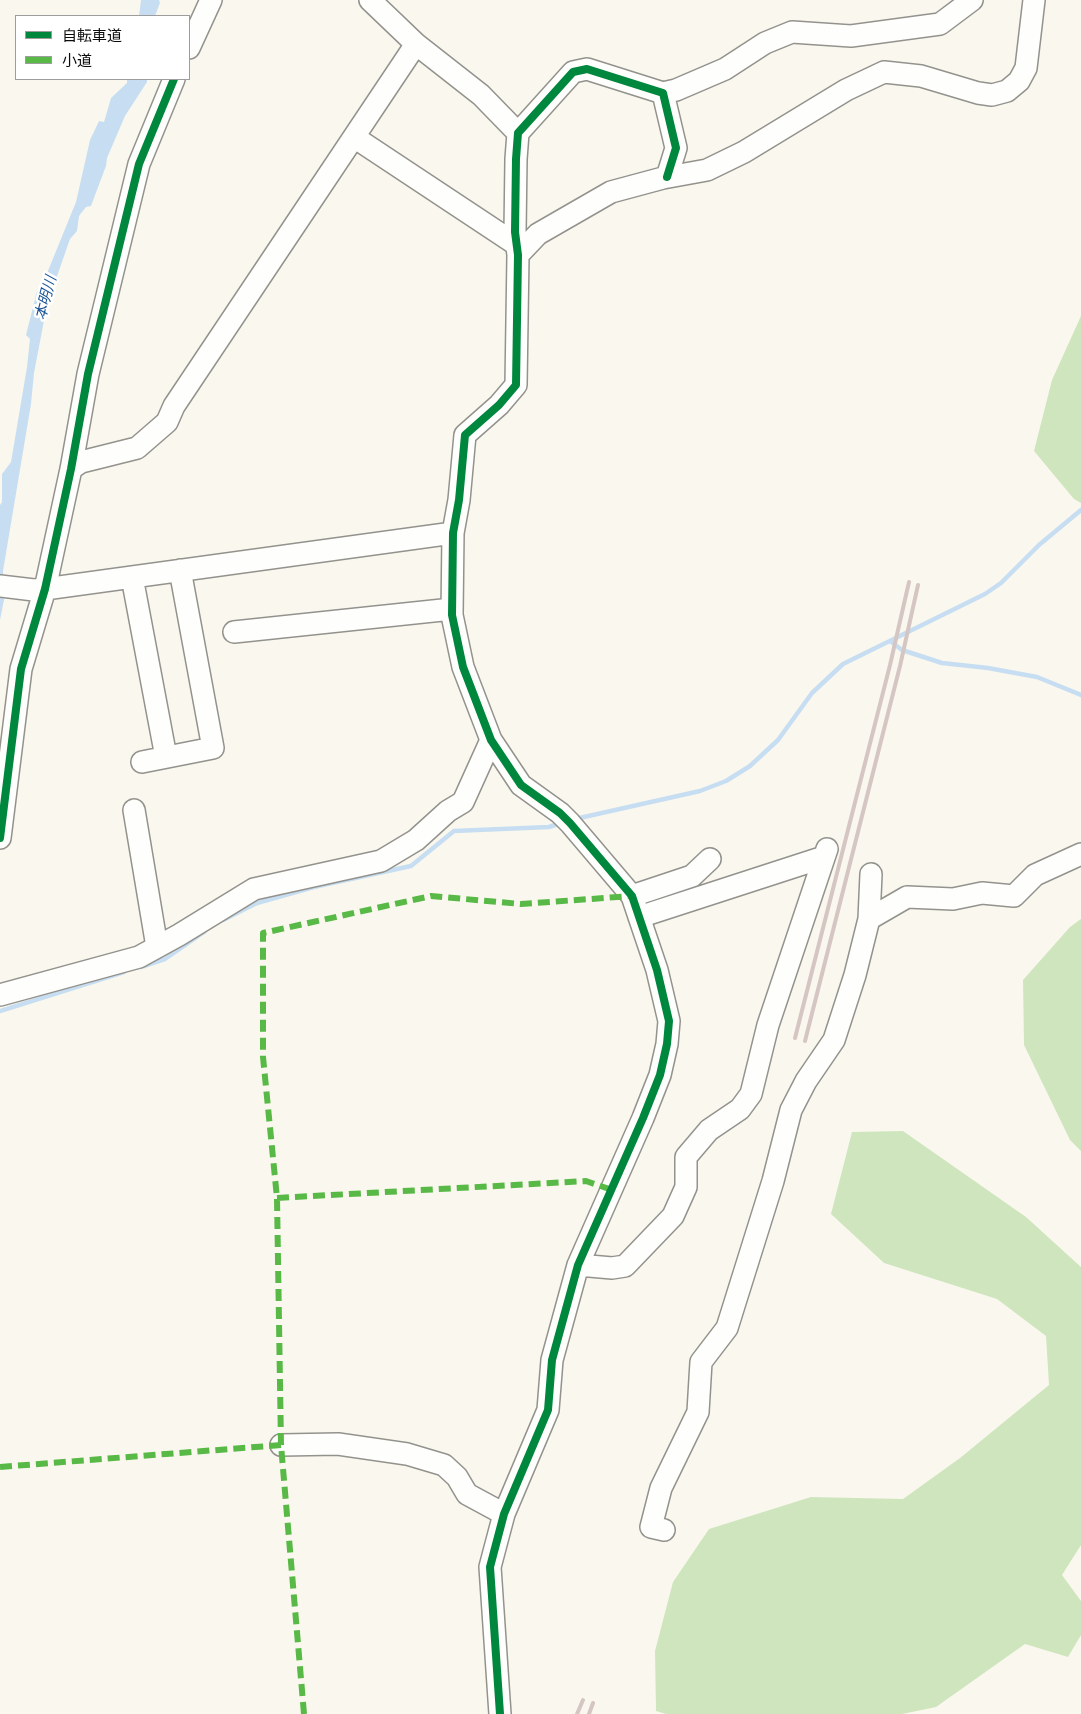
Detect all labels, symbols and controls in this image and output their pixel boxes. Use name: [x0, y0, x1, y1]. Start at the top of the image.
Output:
legend: [15, 15, 190, 80]
text: 自転車道: [62, 23, 122, 46]
text: 小道: [62, 48, 92, 71]
water label: 本明川: [31, 274, 61, 322]

